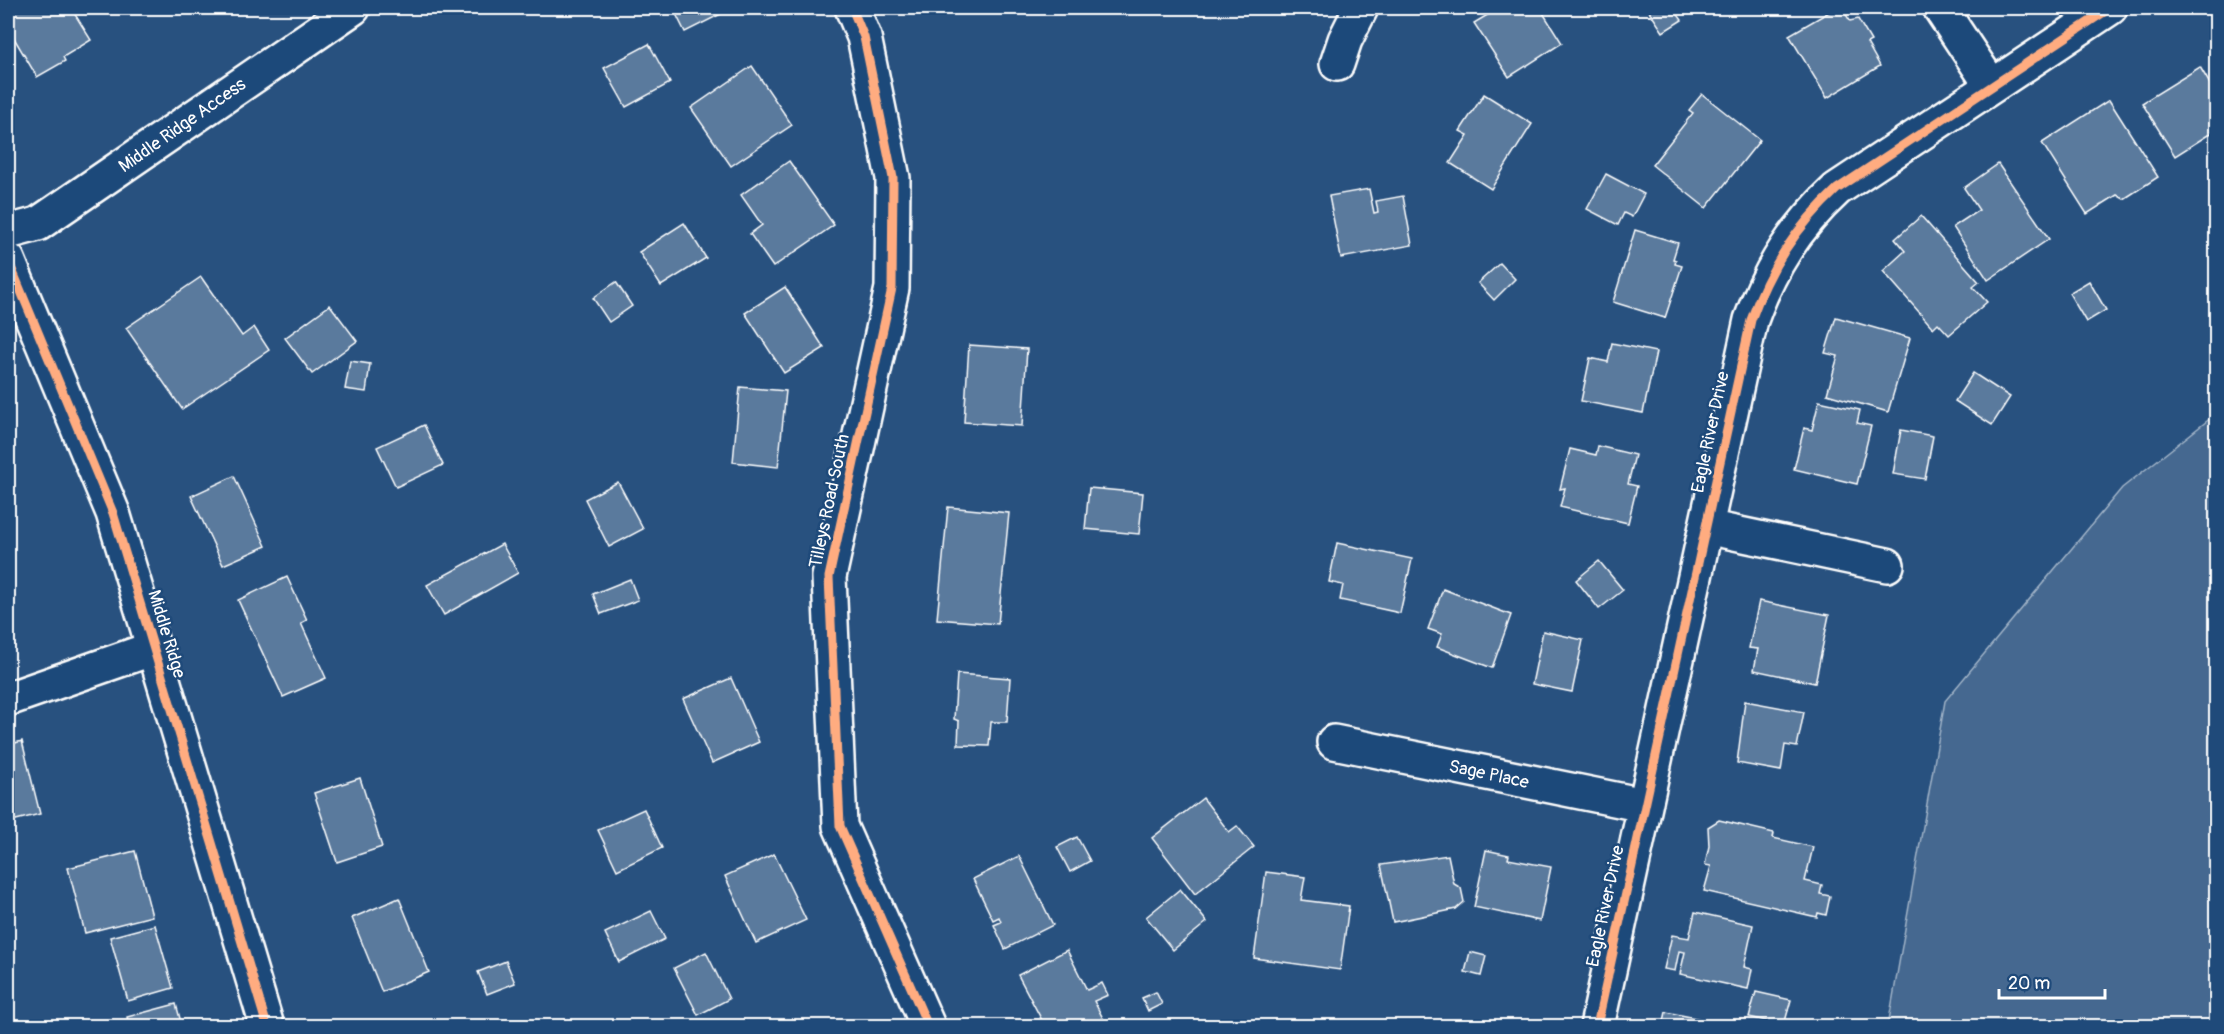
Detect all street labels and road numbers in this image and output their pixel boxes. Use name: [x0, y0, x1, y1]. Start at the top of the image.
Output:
street label: Middle Ridge Access: [114, 73, 250, 178]
street label: Eagle River Drive: [1686, 369, 1735, 495]
street label: Tilleys Road South: [804, 432, 855, 570]
street label: Middle Ridge: [142, 587, 191, 681]
street label: Sage Place: [1447, 755, 1531, 794]
street label: Eagle River Drive: [1581, 843, 1630, 969]

